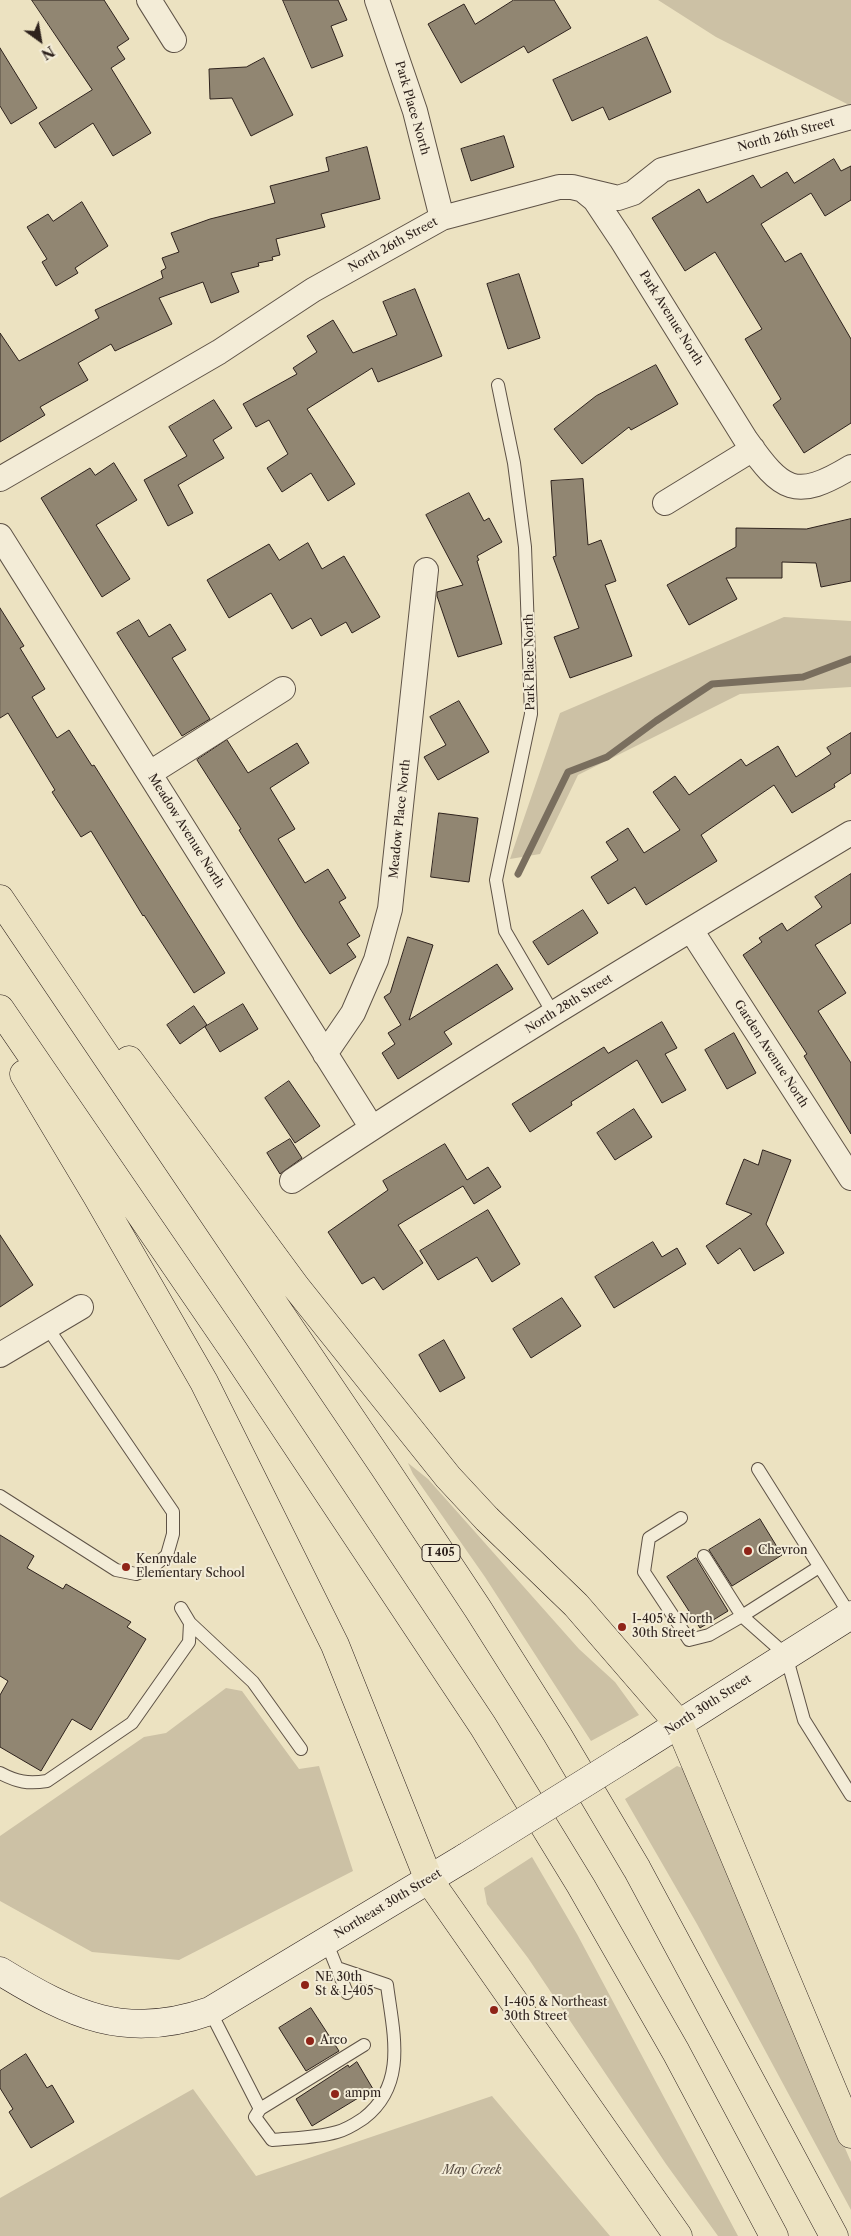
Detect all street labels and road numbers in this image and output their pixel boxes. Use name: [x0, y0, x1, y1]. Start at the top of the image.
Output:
street label: Park Place North: [392, 59, 432, 157]
street label: North 26th Street: [736, 115, 836, 155]
street label: North 26th Street: [346, 214, 440, 276]
street label: Park Avenue North: [636, 268, 706, 368]
street label: Park Place North: [522, 613, 538, 711]
street label: Meadow Place North: [387, 759, 413, 879]
street label: Meadow Avenue North: [145, 771, 227, 891]
street label: North 28th Street: [523, 971, 615, 1037]
street label: Garden Avenue North: [731, 998, 811, 1110]
road number: I 405: [422, 1545, 460, 1562]
street label: North 30th Street: [662, 1672, 754, 1738]
street label: Northeast 30th Street: [332, 1866, 444, 1942]

